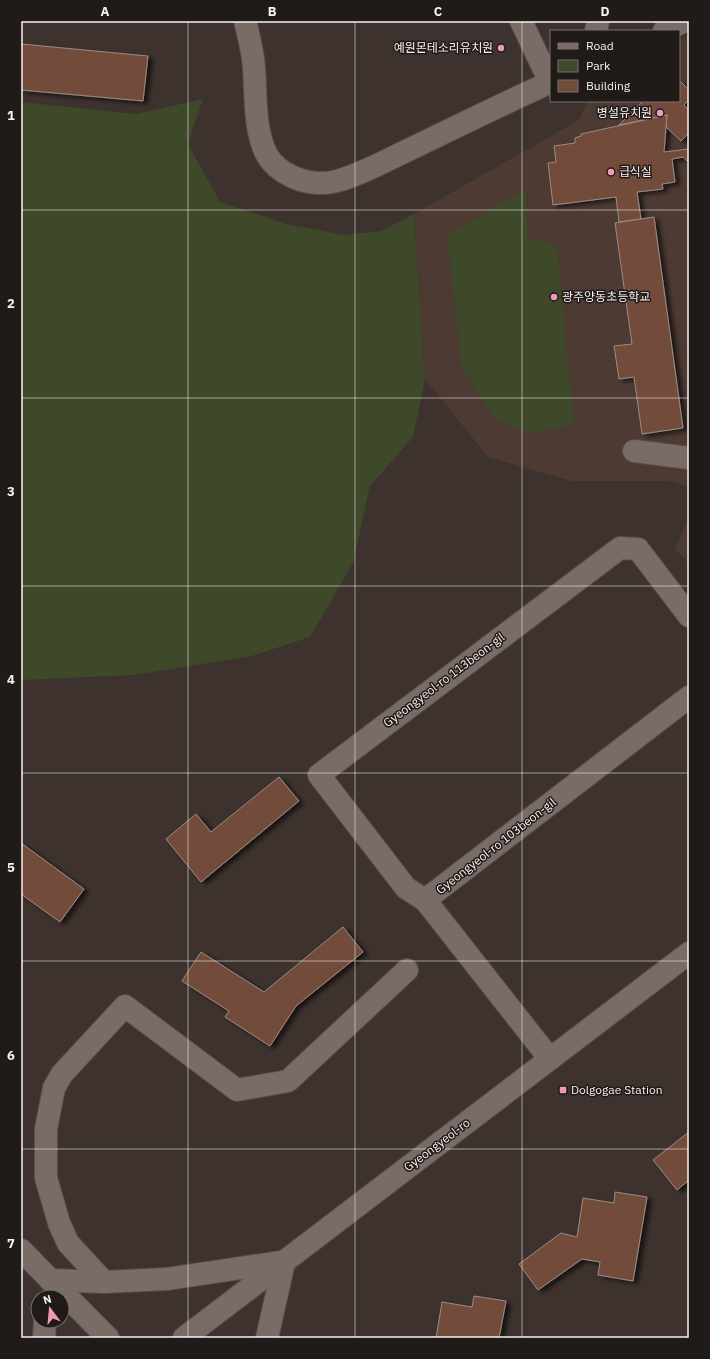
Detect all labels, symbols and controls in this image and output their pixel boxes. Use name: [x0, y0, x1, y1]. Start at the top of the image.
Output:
text: A: [101, 3, 110, 20]
text: B: [268, 3, 277, 20]
text: C: [434, 3, 443, 20]
text: D: [600, 3, 610, 20]
legend: [550, 30, 680, 102]
text: Road: [586, 38, 614, 53]
place label: 예원몬테소리유치원: [394, 40, 493, 55]
marker: 예원몬테소리유치원: [496, 43, 506, 53]
text: Park: [586, 58, 611, 73]
text: Building: [586, 78, 631, 93]
place label: 병설유치원: [597, 105, 652, 120]
text: 1: [7, 107, 15, 124]
marker: 병설유치원: [655, 108, 665, 118]
place label: 급식실: [619, 164, 652, 179]
marker: 급식실: [606, 167, 616, 177]
place label: 광주양동초등학교: [562, 289, 650, 304]
marker: 광주양동초등학교: [549, 292, 559, 302]
text: 2: [7, 295, 15, 312]
text: 3: [7, 483, 15, 500]
street label: Gyeongyeol-ro 113beon-gil: [380, 629, 507, 730]
text: 4: [7, 671, 15, 688]
street label: Gyeongyeol-ro 103beon-gil: [433, 794, 559, 897]
text: 5: [7, 859, 15, 876]
text: 6: [7, 1047, 15, 1064]
place label: Dolgogae Station: [571, 1082, 663, 1097]
marker: Dolgogae Station: [558, 1085, 568, 1095]
street label: Gyeongyeol-ro: [401, 1115, 473, 1174]
text: 7: [7, 1235, 15, 1252]
north arrow: [30, 1289, 70, 1329]
text: N: [41, 1292, 53, 1307]

